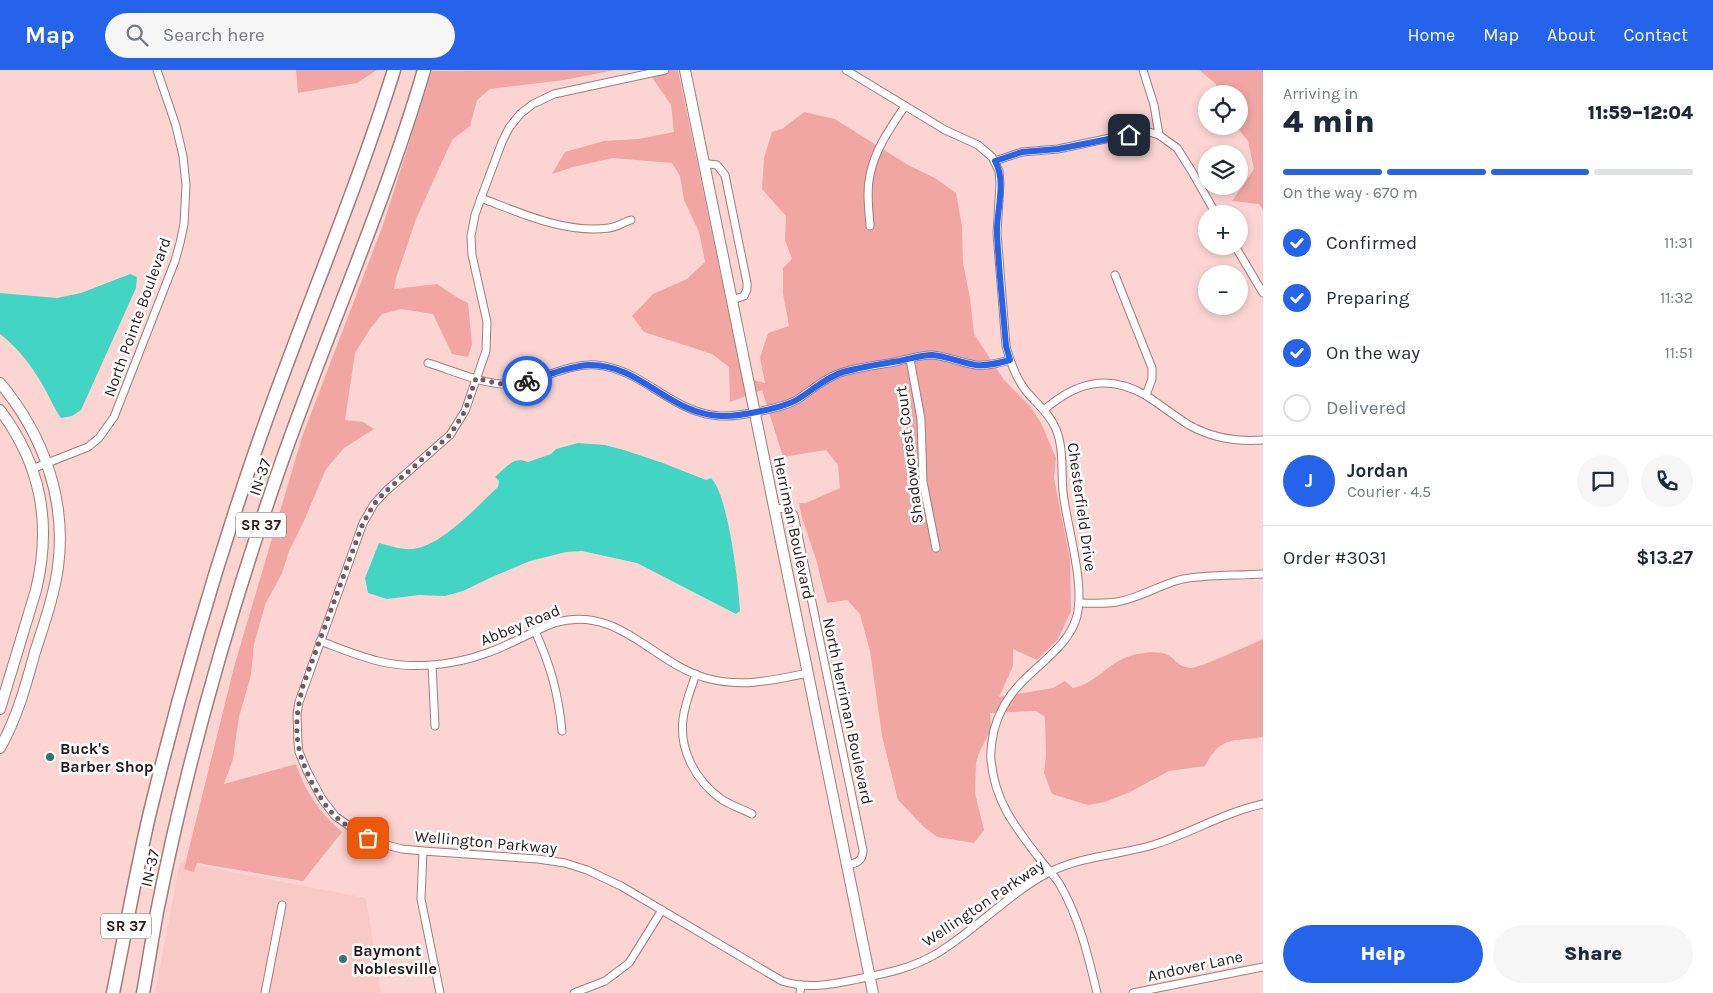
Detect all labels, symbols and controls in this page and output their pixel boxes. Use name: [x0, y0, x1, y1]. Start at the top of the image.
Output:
search box: [105, 13, 455, 58]
text: Map: [25, 21, 75, 49]
icon: search: [123, 21, 151, 49]
text: Search here: [163, 24, 265, 46]
text: Home: [1407, 24, 1455, 46]
text: Map: [1483, 24, 1519, 46]
text: About: [1547, 24, 1596, 46]
text: Contact: [1624, 24, 1688, 46]
text: Arriving in: [1283, 84, 1358, 103]
map controls: [1198, 85, 1248, 315]
button: locate: [1198, 85, 1248, 135]
text: 11:59–12:04: [1588, 102, 1693, 124]
text: 4 min: [1283, 103, 1375, 140]
pin: [1108, 114, 1150, 156]
icon: home: [1115, 121, 1143, 149]
button: layers: [1198, 145, 1248, 195]
text: On the way · 670 m: [1283, 183, 1418, 202]
button: +: [1198, 205, 1248, 255]
icon: check: [1283, 229, 1311, 257]
text: Confirmed: [1326, 232, 1417, 254]
text: 11:31: [1664, 233, 1693, 252]
street label: North Pointe Boulevard: [99, 235, 175, 399]
button: −: [1198, 265, 1248, 315]
icon: check: [1283, 284, 1311, 312]
text: Preparing: [1326, 287, 1409, 309]
text: 11:32: [1660, 288, 1693, 307]
icon: check: [1283, 339, 1311, 367]
text: On the way: [1326, 342, 1420, 364]
text: 11:51: [1664, 343, 1693, 362]
courier: [502, 356, 552, 406]
icon: bike: [513, 367, 541, 395]
street label: Shadowcrest Court: [891, 385, 927, 525]
text: Delivered: [1326, 397, 1406, 419]
street label: Chesterfield Drive: [1064, 441, 1100, 573]
street label: Herriman Boulevard: [770, 455, 818, 601]
button: chat: [1577, 455, 1629, 507]
button: phone: [1641, 455, 1693, 507]
street label: IN-37: [245, 456, 275, 498]
text: Jordan: [1347, 460, 1408, 482]
text: J: [1305, 470, 1313, 492]
text: Courier · 4.5: [1347, 482, 1431, 501]
road number: SR 37: [236, 512, 286, 538]
text: Order #3031: [1283, 547, 1386, 569]
text: $13.27: [1636, 547, 1693, 569]
street label: Abbey Road: [477, 600, 563, 650]
street label: North Herriman Boulevard: [819, 616, 877, 806]
place label: Buck's Barber Shop: [60, 739, 154, 776]
marker: Buck's Barber Shop: [44, 751, 56, 763]
pin: [347, 817, 389, 859]
icon: bag: [354, 824, 382, 852]
street label: Wellington Parkway: [414, 826, 559, 858]
street label: IN-37: [136, 847, 164, 889]
street label: Wellington Parkway: [918, 855, 1048, 951]
road number: SR 37: [101, 914, 151, 938]
button: Help: [1283, 925, 1483, 983]
button: Share: [1493, 925, 1693, 983]
place label: Baymont Noblesville: [353, 941, 437, 978]
street label: Andover Lane: [1146, 947, 1244, 985]
marker: Baymont Noblesville: [337, 953, 349, 965]

